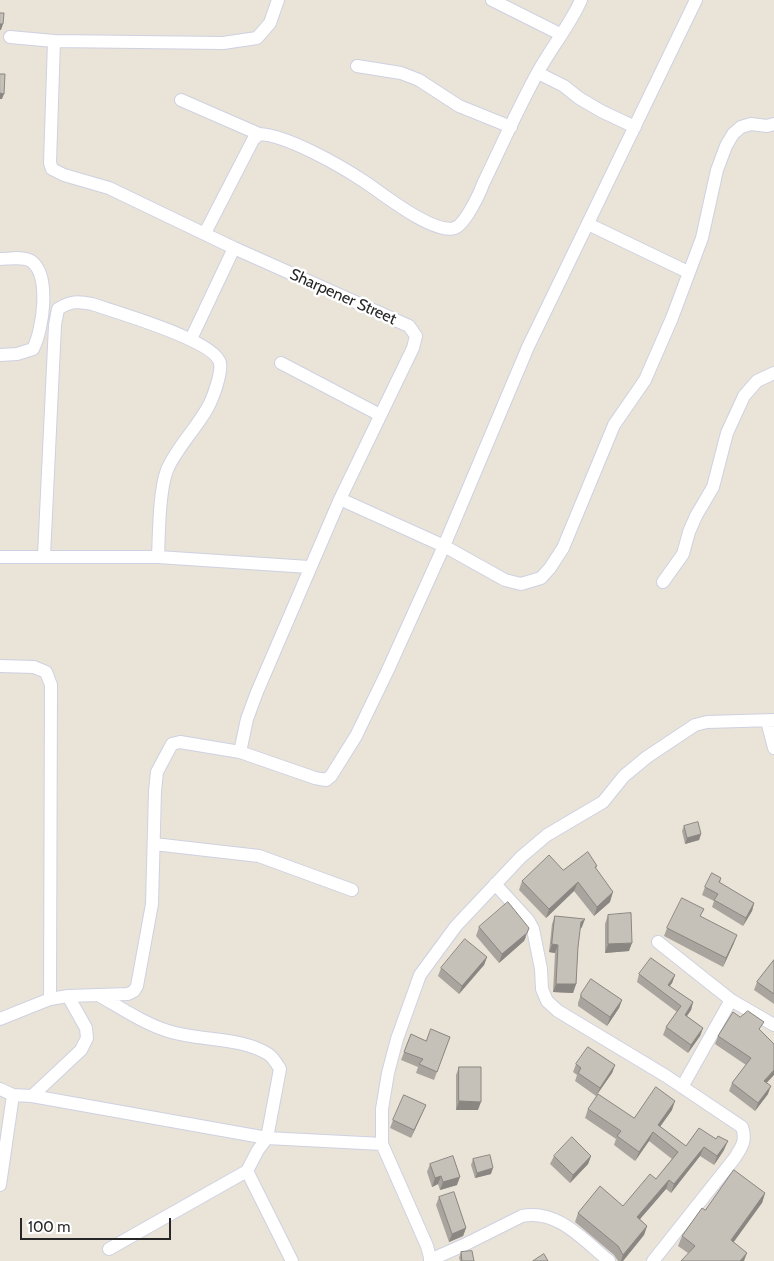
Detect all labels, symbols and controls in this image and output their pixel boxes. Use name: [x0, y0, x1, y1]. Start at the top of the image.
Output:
street label: Sharpener Street: [287, 265, 399, 329]
scale bar: [22, 1208, 174, 1240]
text: 100 m: [28, 1218, 70, 1236]

